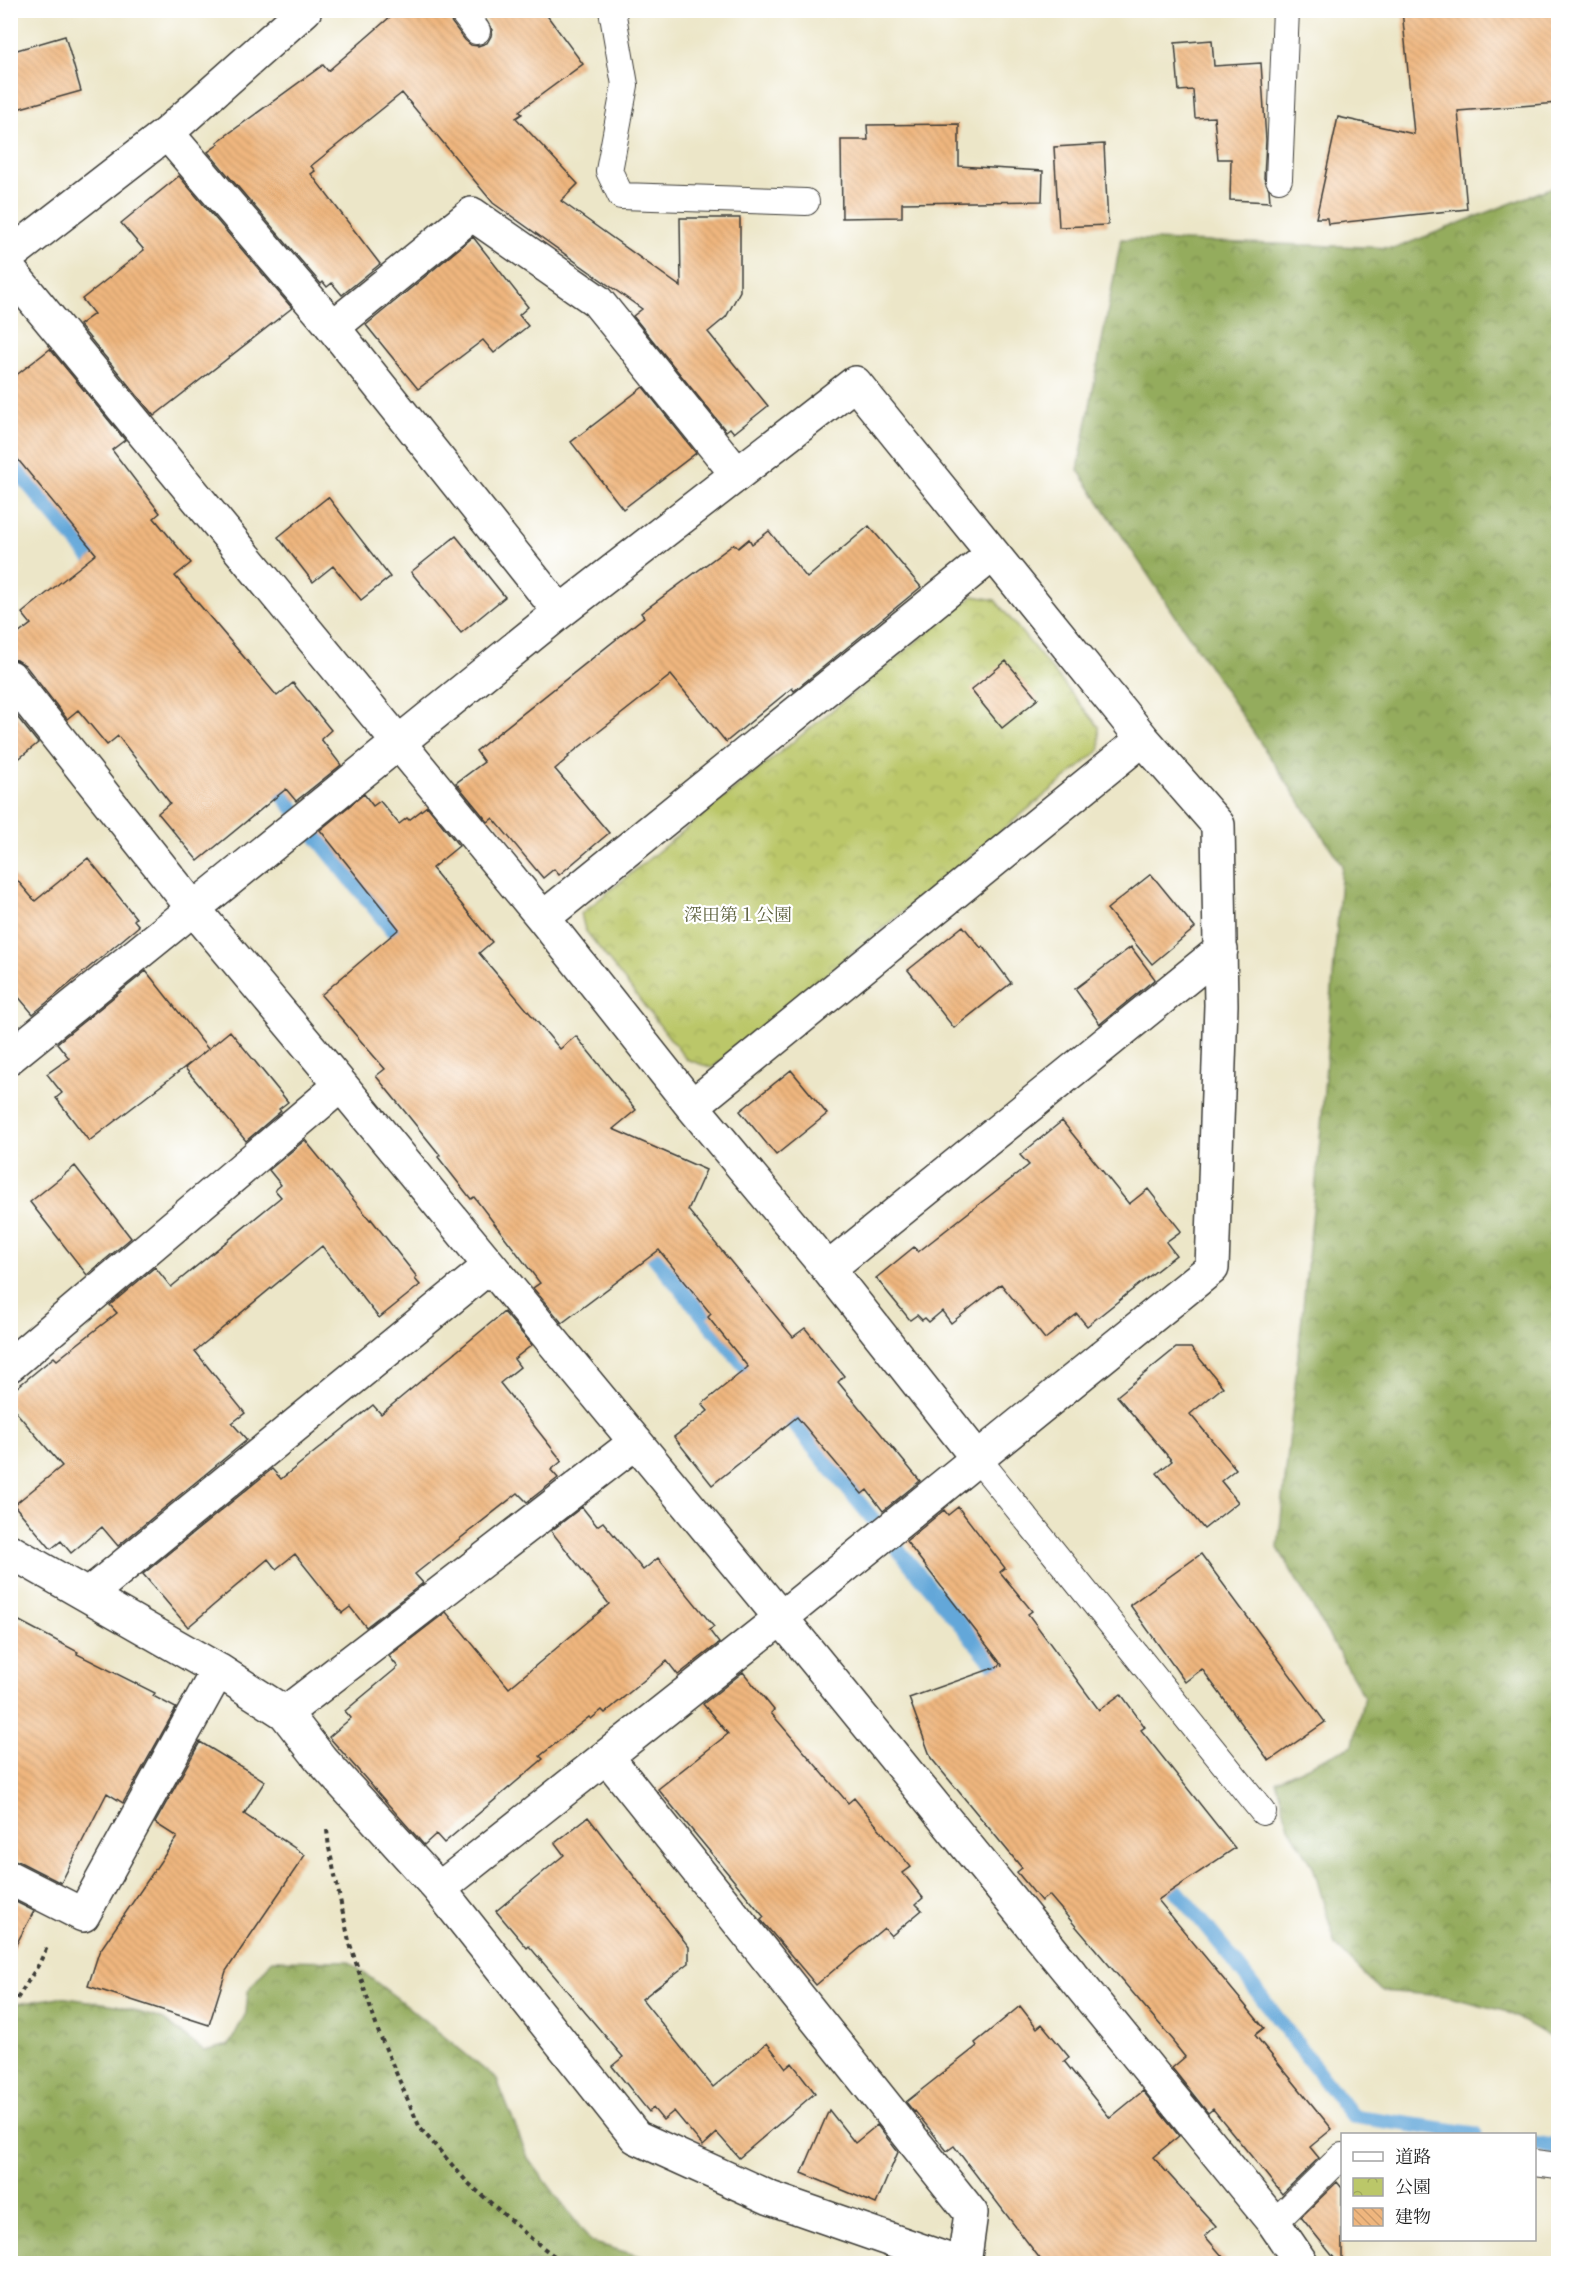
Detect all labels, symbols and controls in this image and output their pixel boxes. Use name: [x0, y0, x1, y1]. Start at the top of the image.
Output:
park label: 深田第１公園: [684, 905, 792, 928]
legend: [1341, 2133, 1536, 2241]
text: 道路: [1395, 2147, 1431, 2170]
text: 公園: [1395, 2177, 1431, 2200]
text: 建物: [1395, 2207, 1431, 2230]

